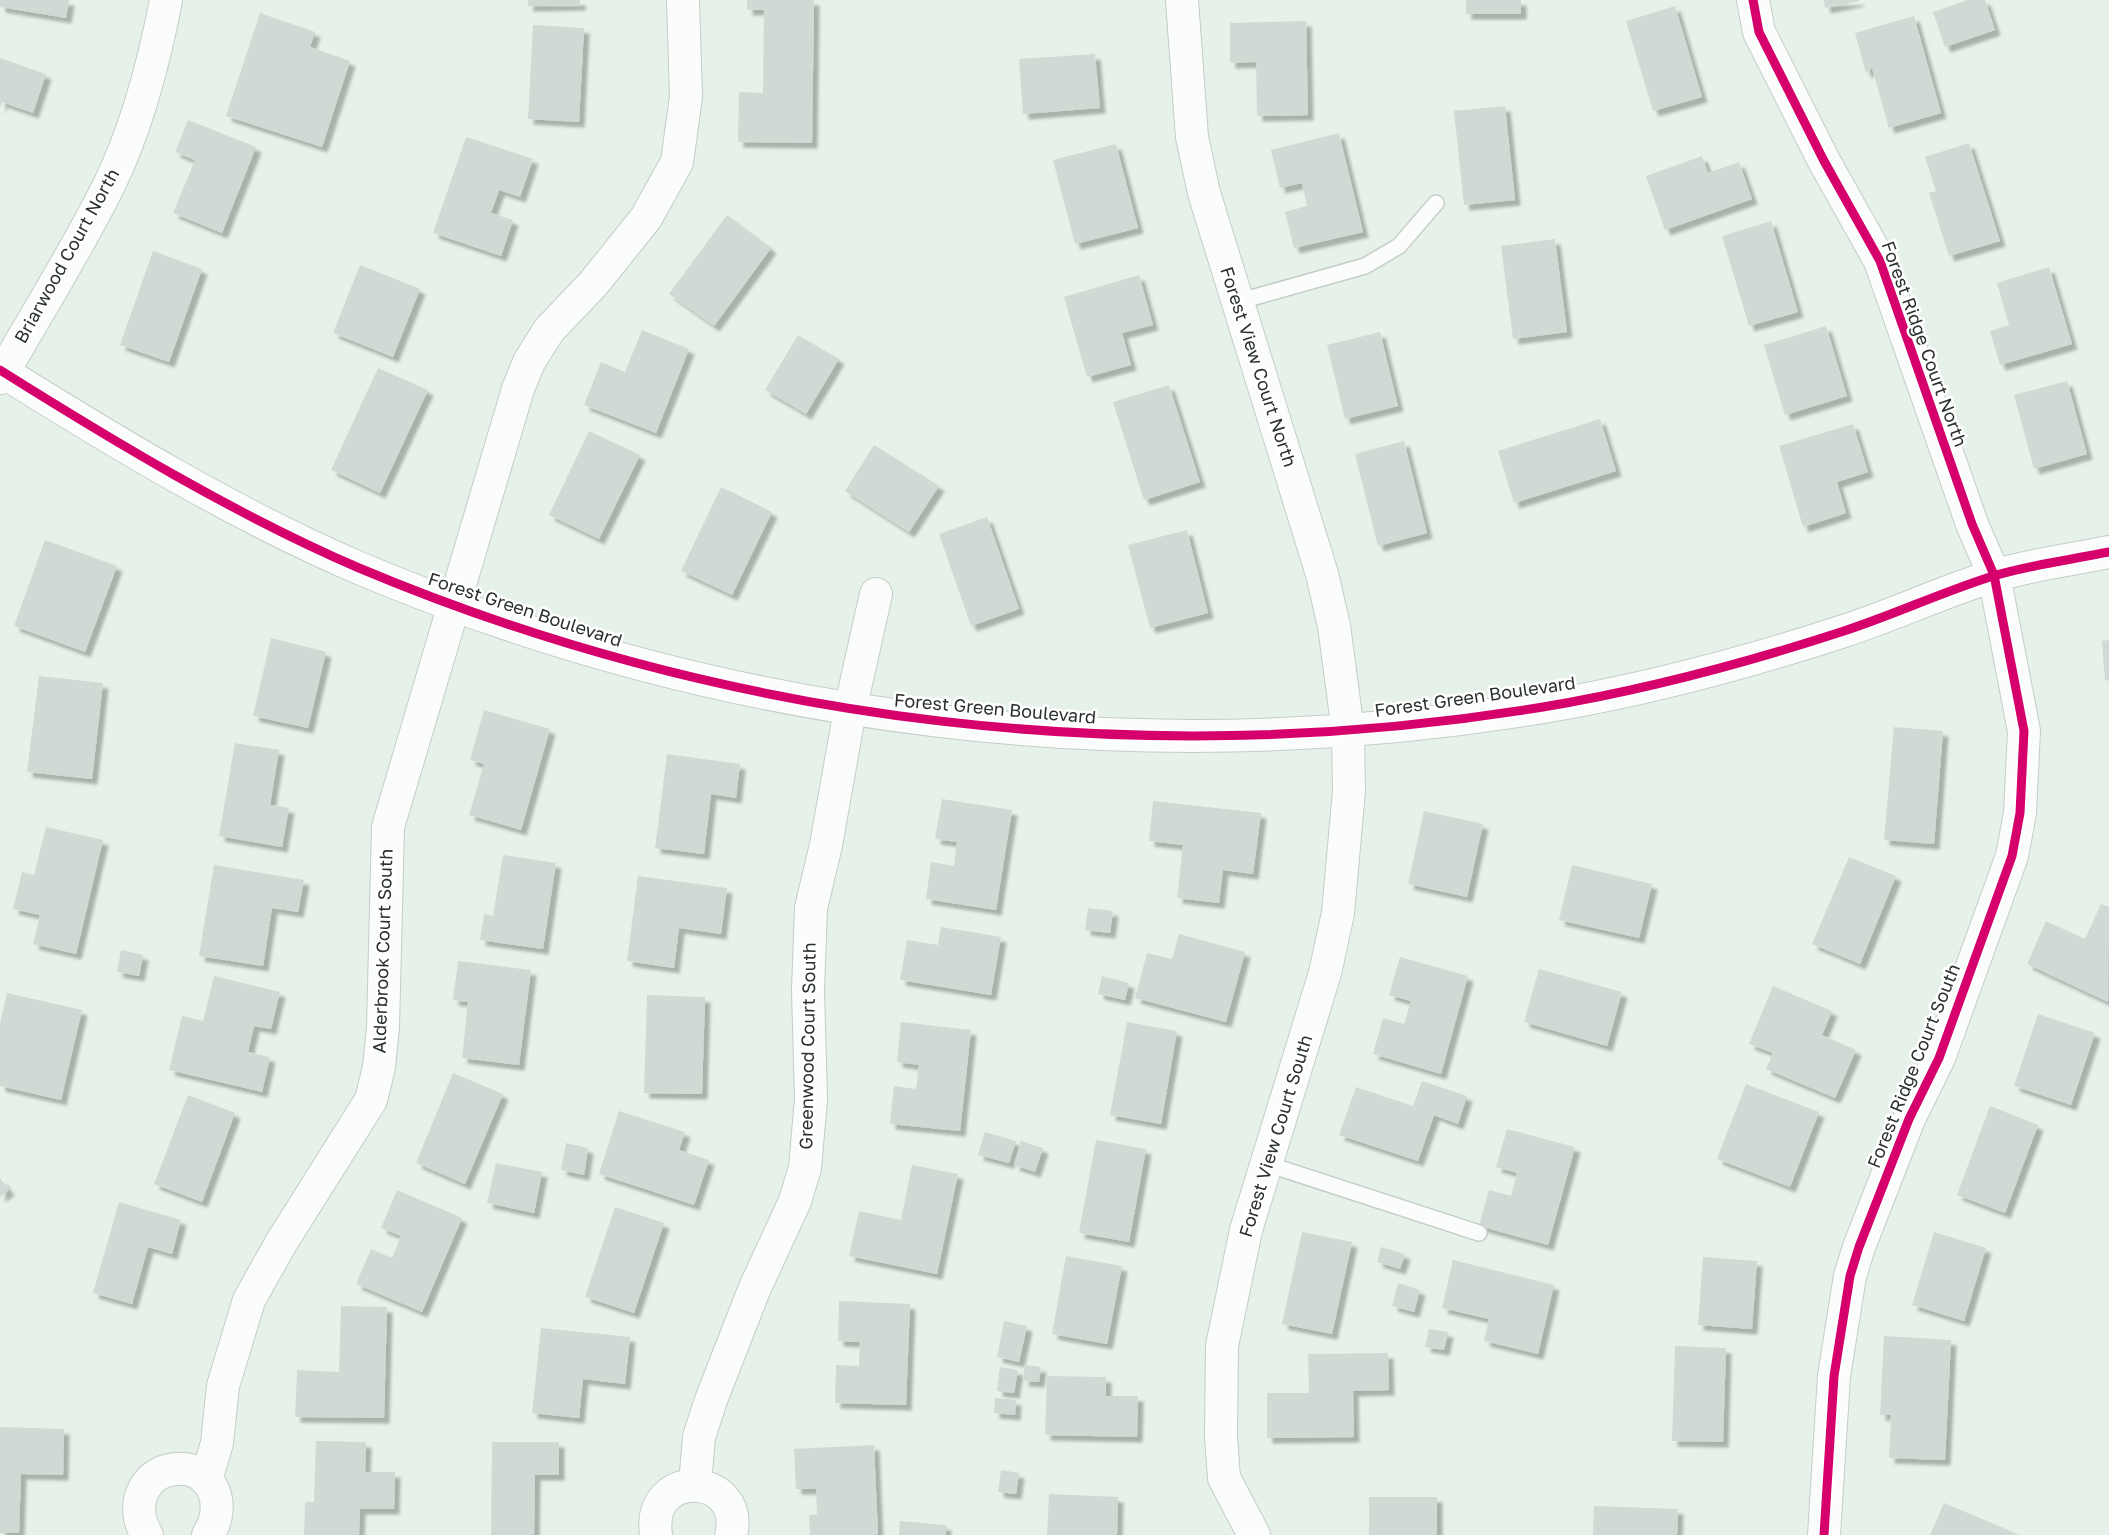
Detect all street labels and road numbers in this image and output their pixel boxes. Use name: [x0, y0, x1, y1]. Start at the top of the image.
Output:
street label: Briarwood Court North: [9, 164, 123, 347]
street label: Forest Ridge Court North: [1877, 238, 1972, 449]
street label: Forest View Court North: [1216, 264, 1302, 470]
street label: Forest Green Boulevard: [425, 567, 625, 651]
street label: Forest Green Boulevard: [1373, 671, 1577, 721]
street label: Forest Green Boulevard: [893, 688, 1097, 728]
street label: Alderbrook Court South: [367, 848, 397, 1054]
street label: Greenwood Court South: [794, 942, 820, 1150]
street label: Forest Ridge Court South: [1862, 960, 1964, 1171]
street label: Forest View Court South: [1234, 1032, 1316, 1240]

